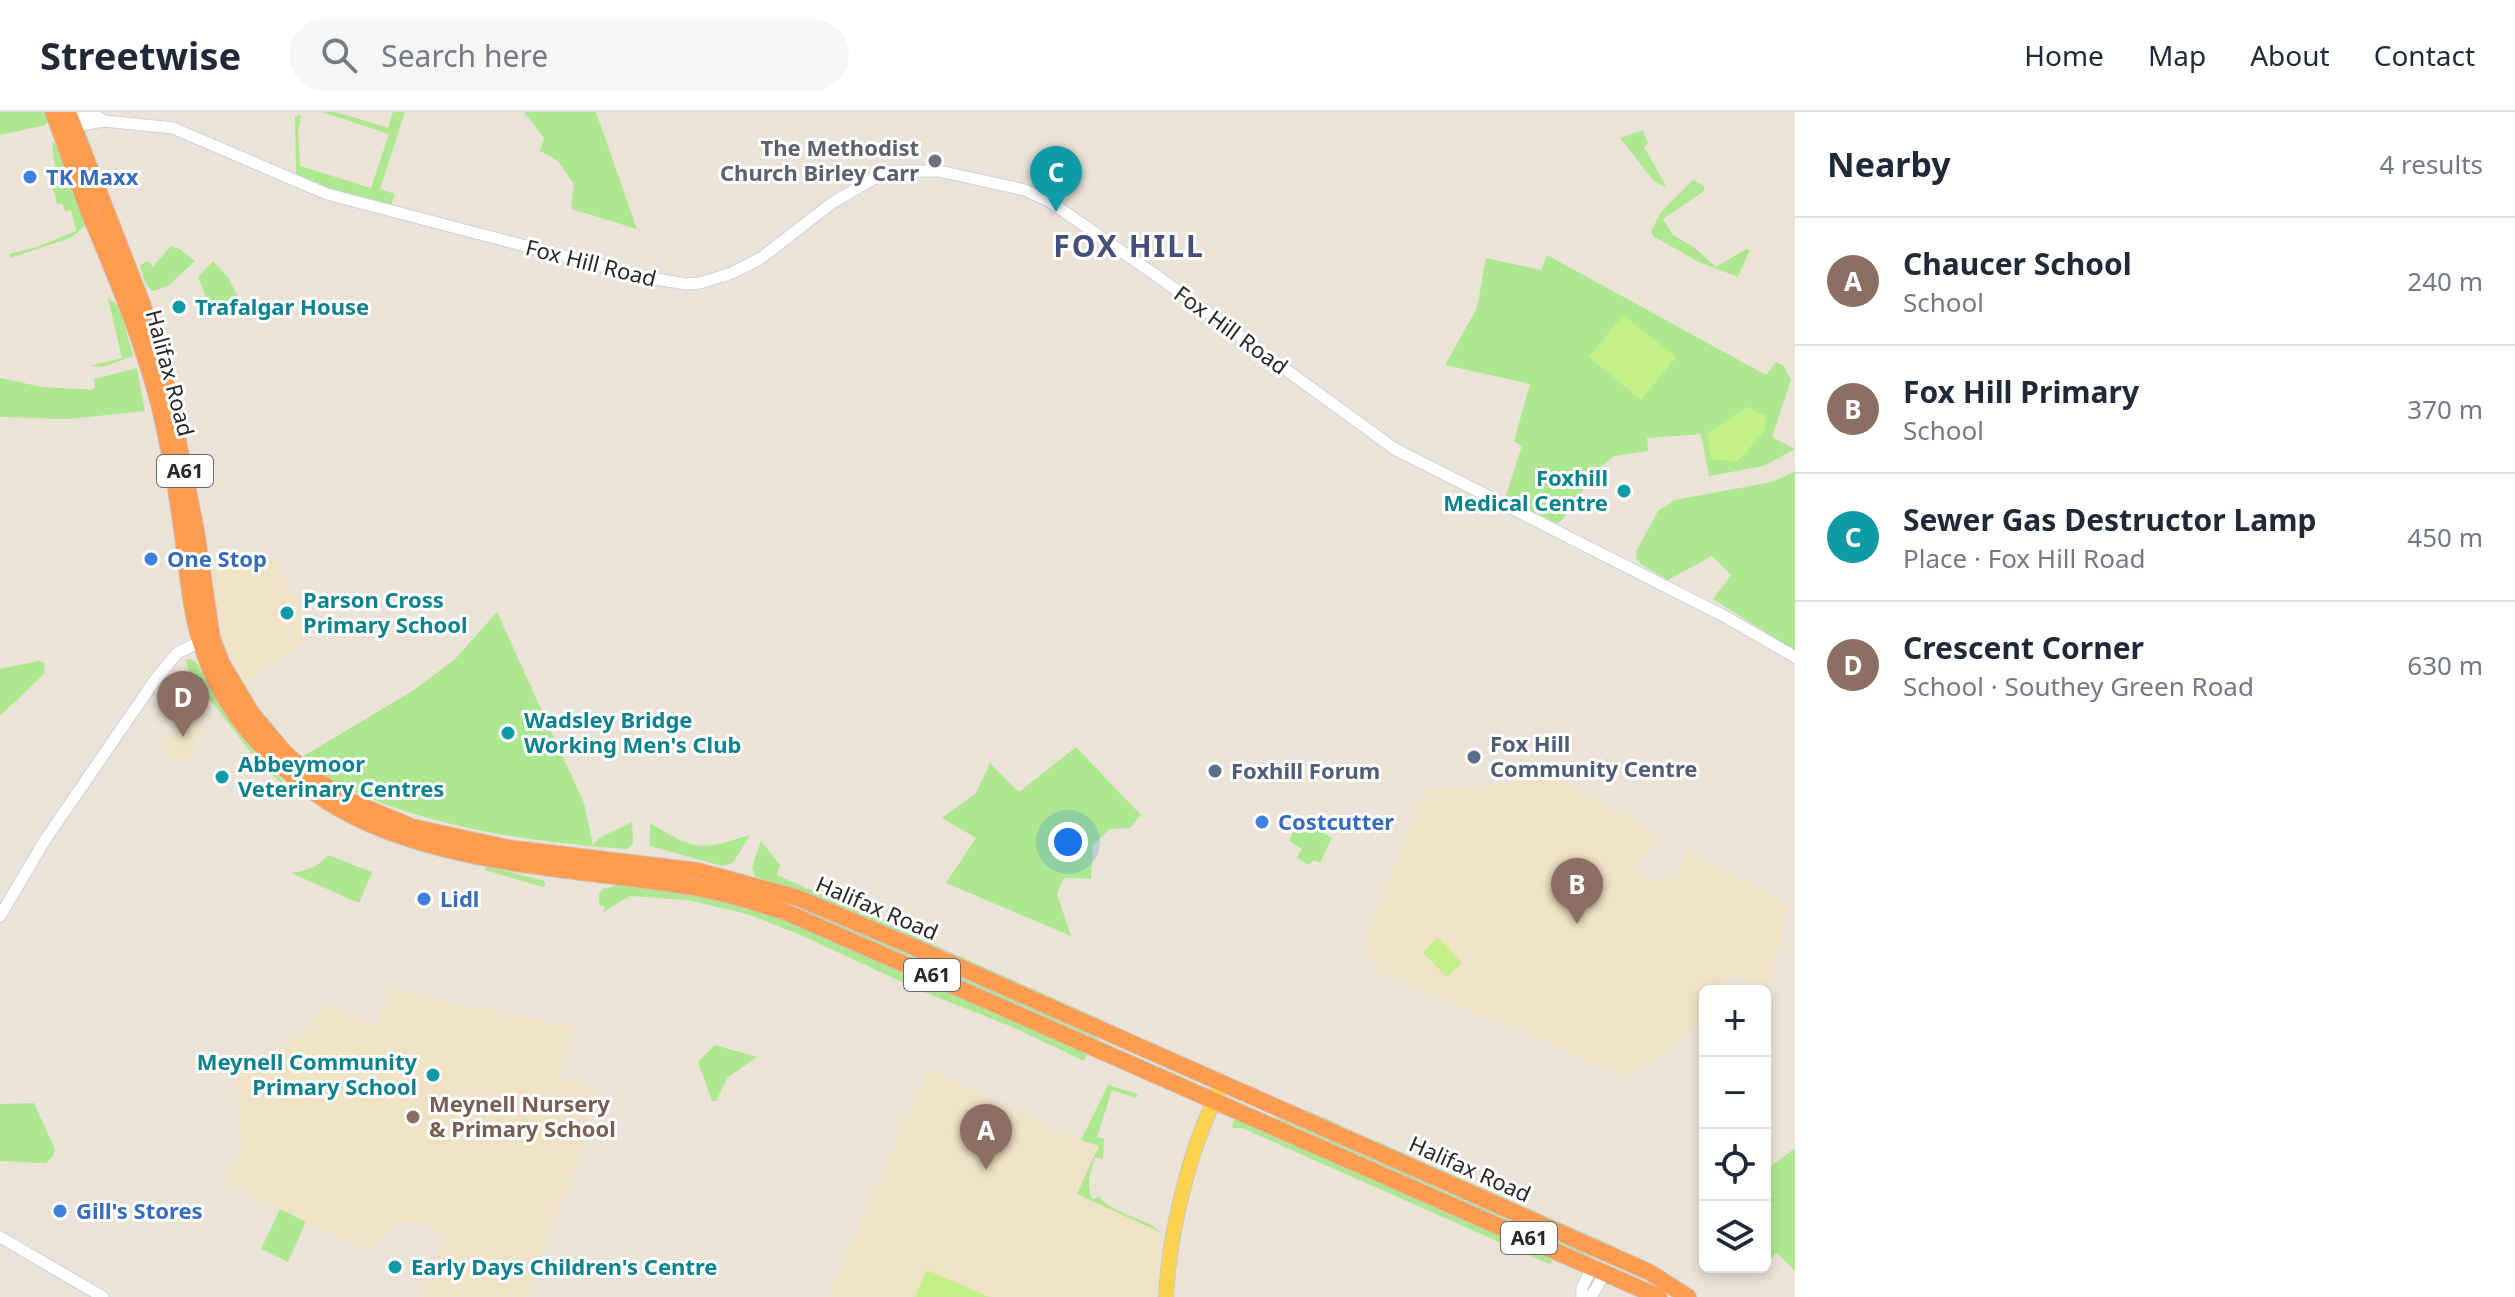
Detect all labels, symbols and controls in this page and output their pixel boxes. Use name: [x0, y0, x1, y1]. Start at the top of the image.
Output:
search box: [289, 19, 849, 91]
text: Streetwise: [40, 29, 241, 81]
icon: search: [317, 33, 361, 77]
text: Search here: [381, 35, 548, 76]
text: Home: [2024, 36, 2104, 74]
text: Map: [2148, 36, 2206, 74]
text: About: [2250, 36, 2330, 74]
text: Contact: [2374, 36, 2475, 74]
place label: The Methodist Church Birley Carr: [720, 132, 919, 187]
text: Nearby: [1827, 141, 1951, 187]
pin: C: [1030, 146, 1082, 212]
text: 4 results: [2379, 146, 2483, 182]
marker: The Methodist Church Birley Carr: [926, 152, 944, 170]
place label: TK Maxx: [46, 161, 139, 191]
marker: TK Maxx: [21, 168, 39, 186]
district label: FOX HILL: [1053, 225, 1205, 266]
street label: Fox Hill Road: [523, 231, 660, 293]
text: Chaucer School: [1903, 243, 2132, 284]
text: A: [1844, 263, 1862, 299]
text: 240 m: [2407, 263, 2483, 299]
street label: Fox Hill Road: [1169, 278, 1294, 381]
text: School: [1903, 284, 1984, 320]
place label: Trafalgar House: [195, 291, 369, 321]
marker: Trafalgar House: [170, 298, 188, 316]
street label: Halifax Road: [140, 306, 202, 439]
text: Fox Hill Primary: [1903, 371, 2139, 412]
text: B: [1844, 391, 1862, 427]
text: 370 m: [2407, 391, 2483, 427]
text: School: [1903, 412, 1984, 448]
road number: A61: [157, 455, 213, 487]
place label: Foxhill Medical Centre: [1443, 462, 1608, 517]
marker: Foxhill Medical Centre: [1615, 482, 1633, 500]
text: Sewer Gas Destructor Lamp: [1903, 499, 2316, 540]
text: C: [1845, 519, 1861, 555]
text: 450 m: [2407, 519, 2483, 555]
text: Place · Fox Hill Road: [1903, 540, 2146, 576]
place label: One Stop: [167, 543, 267, 573]
marker: One Stop: [142, 550, 160, 568]
place label: Parson Cross Primary School: [303, 584, 468, 639]
marker: Parson Cross Primary School: [278, 604, 296, 622]
text: Crescent Corner: [1903, 627, 2144, 668]
text: D: [1843, 647, 1863, 683]
text: 630 m: [2407, 647, 2483, 683]
text: School · Southey Green Road: [1903, 668, 2254, 704]
pin: D: [157, 671, 209, 737]
place label: Wadsley Bridge Working Men's Club: [524, 704, 741, 759]
marker: Wadsley Bridge Working Men's Club: [499, 724, 517, 742]
place label: Fox Hill Community Centre: [1490, 728, 1697, 783]
place label: Abbeymoor Veterinary Centres: [238, 748, 444, 803]
marker: Fox Hill Community Centre: [1465, 748, 1483, 766]
place label: Foxhill Forum: [1231, 755, 1380, 785]
marker: Foxhill Forum: [1206, 762, 1224, 780]
marker: Abbeymoor Veterinary Centres: [213, 768, 231, 786]
place label: Costcutter: [1278, 806, 1394, 836]
marker: Costcutter: [1253, 813, 1271, 831]
your location: [1048, 822, 1088, 862]
pin: B: [1551, 858, 1603, 924]
street label: Halifax Road: [812, 868, 943, 946]
place label: Lidl: [440, 883, 479, 913]
marker: Lidl: [415, 890, 433, 908]
road number: A61: [904, 959, 960, 991]
map controls: [1699, 985, 1771, 1273]
button: +: [1699, 985, 1771, 1057]
place label: Meynell Community Primary School: [197, 1046, 417, 1101]
button: −: [1699, 1057, 1771, 1129]
marker: Meynell Community Primary School: [424, 1066, 442, 1084]
place label: Meynell Nursery & Primary School: [429, 1088, 616, 1143]
pin: A: [960, 1104, 1012, 1170]
marker: Meynell Nursery & Primary School: [404, 1108, 422, 1126]
street label: Halifax Road: [1405, 1128, 1536, 1208]
button: locate: [1699, 1129, 1771, 1201]
place label: Gill's Stores: [76, 1195, 203, 1225]
button: layers: [1699, 1201, 1771, 1273]
marker: Gill's Stores: [51, 1202, 69, 1220]
road number: A61: [1501, 1222, 1557, 1254]
place label: Early Days Children's Centre: [411, 1251, 717, 1281]
marker: Early Days Children's Centre: [386, 1258, 404, 1276]

